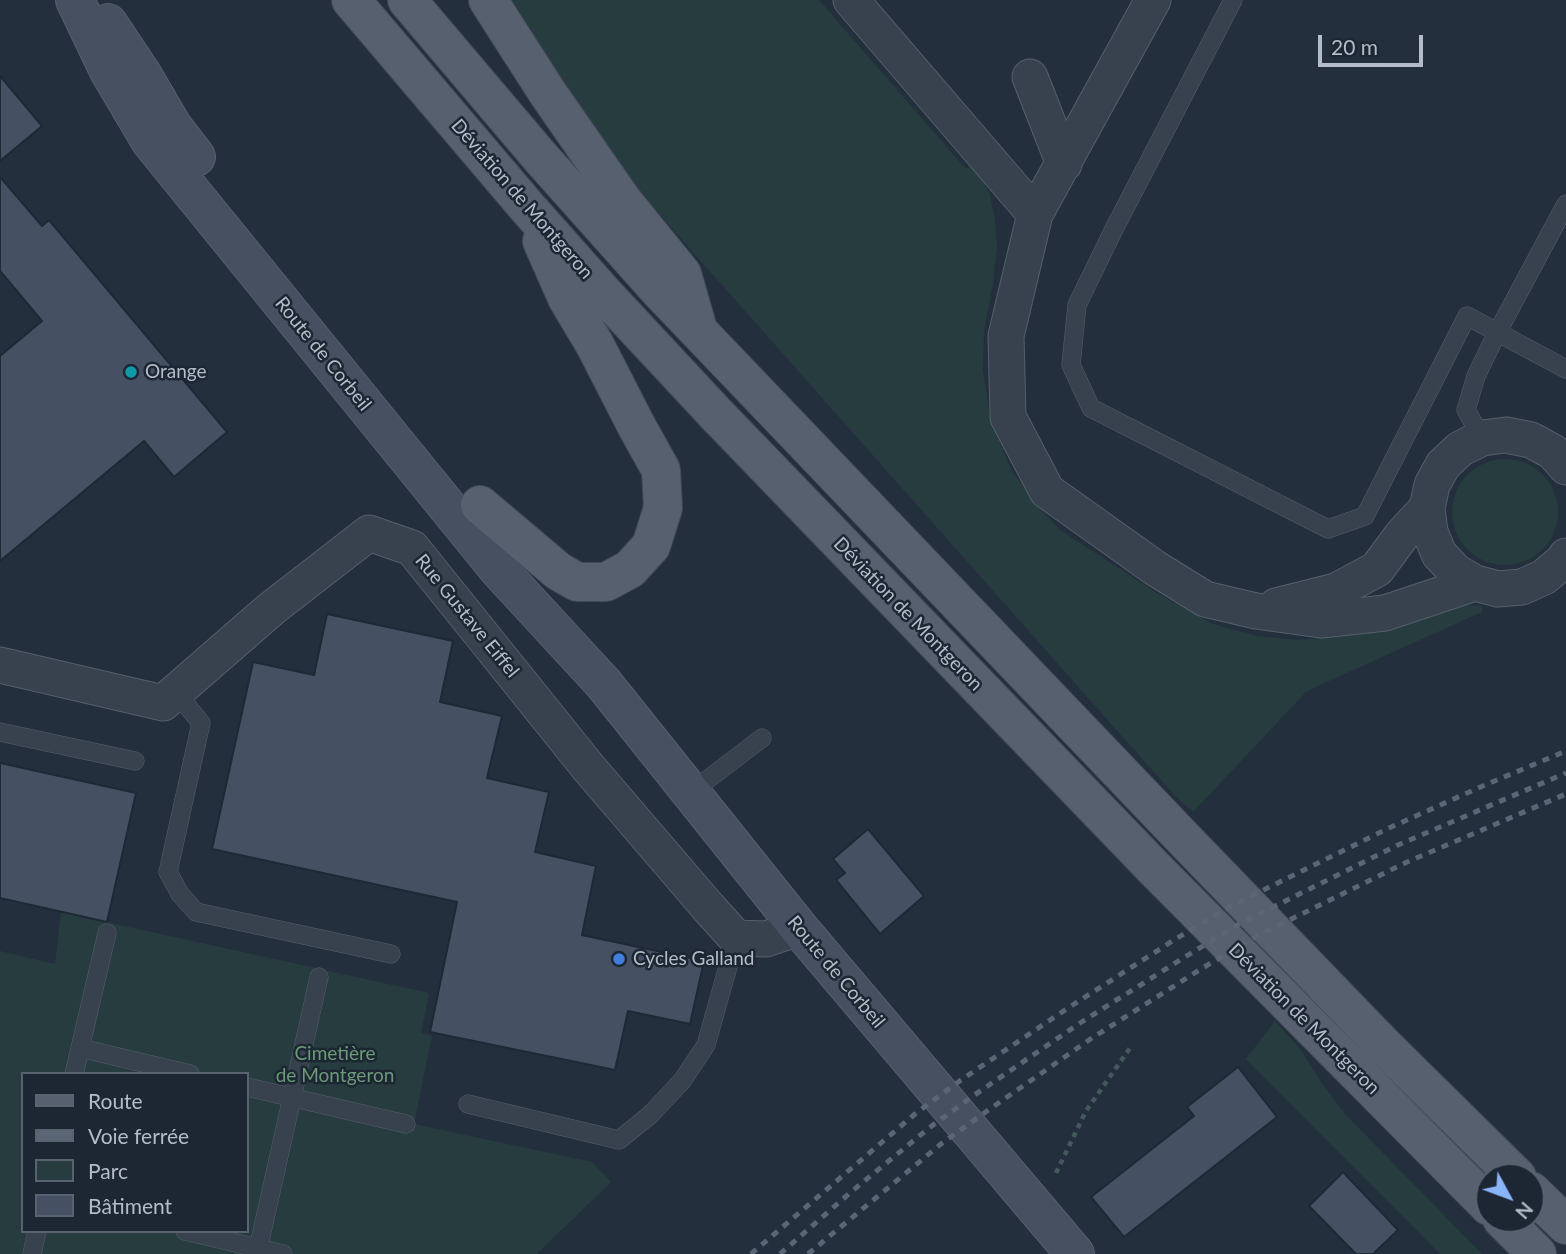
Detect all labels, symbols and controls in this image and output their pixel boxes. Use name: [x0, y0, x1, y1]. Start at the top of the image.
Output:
scale bar: [1321, 21, 1426, 65]
text: 20 m: [1331, 34, 1378, 59]
street label: Déviation de Montgeron: [446, 114, 598, 284]
street label: Route de Corbeil: [270, 293, 376, 415]
place label: Orange: [145, 361, 207, 383]
marker: Orange: [123, 364, 139, 380]
street label: Déviation de Montgeron: [829, 533, 987, 695]
street label: Rue Gustave Eiffel: [410, 550, 524, 682]
street label: Route de Corbeil: [782, 911, 890, 1033]
street label: Déviation de Montgeron: [1224, 939, 1384, 1099]
place label: Cycles Galland: [633, 948, 754, 970]
marker: Cycles Galland: [611, 951, 627, 967]
park label: Cimetière de Montgeron: [276, 1043, 394, 1087]
legend: [21, 1072, 248, 1233]
text: Route: [88, 1088, 143, 1113]
text: Voie ferrée: [88, 1123, 189, 1148]
text: Parc: [88, 1158, 128, 1183]
north arrow: [1475, 1163, 1545, 1233]
text: Bâtiment: [88, 1193, 172, 1218]
text: N: [1511, 1198, 1538, 1224]

